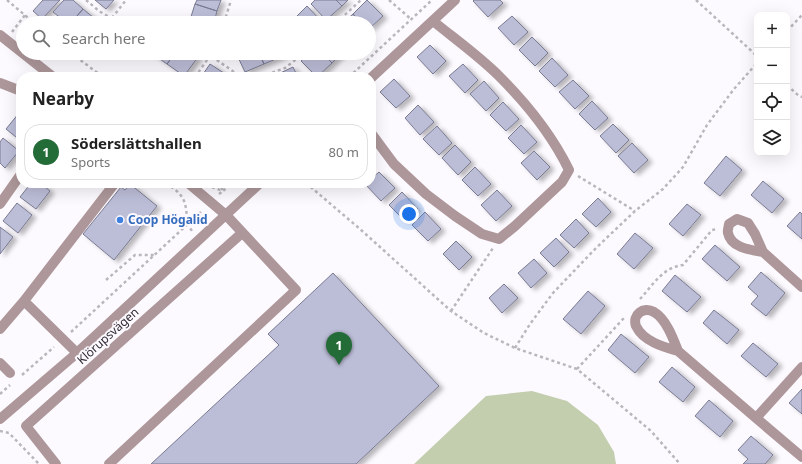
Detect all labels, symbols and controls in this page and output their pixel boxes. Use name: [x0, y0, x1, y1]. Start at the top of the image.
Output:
map controls: [754, 12, 790, 156]
button: +: [754, 12, 790, 48]
search box: [16, 16, 376, 60]
icon: search: [30, 27, 52, 49]
text: Search here: [62, 28, 145, 48]
button: −: [754, 48, 790, 84]
button: locate: [754, 84, 790, 120]
text: Nearby: [32, 87, 94, 110]
button: layers: [754, 120, 790, 156]
text: Söderslättshallen: [71, 133, 202, 153]
text: 1: [42, 143, 50, 161]
text: 80 m: [329, 143, 359, 161]
text: Sports: [71, 153, 110, 171]
your location: [399, 204, 419, 224]
place label: Coop Högalid: [128, 211, 208, 228]
marker: Coop Högalid: [115, 215, 125, 225]
street label: Klörupsvägen: [73, 303, 142, 368]
pin: 1: [326, 332, 352, 365]

